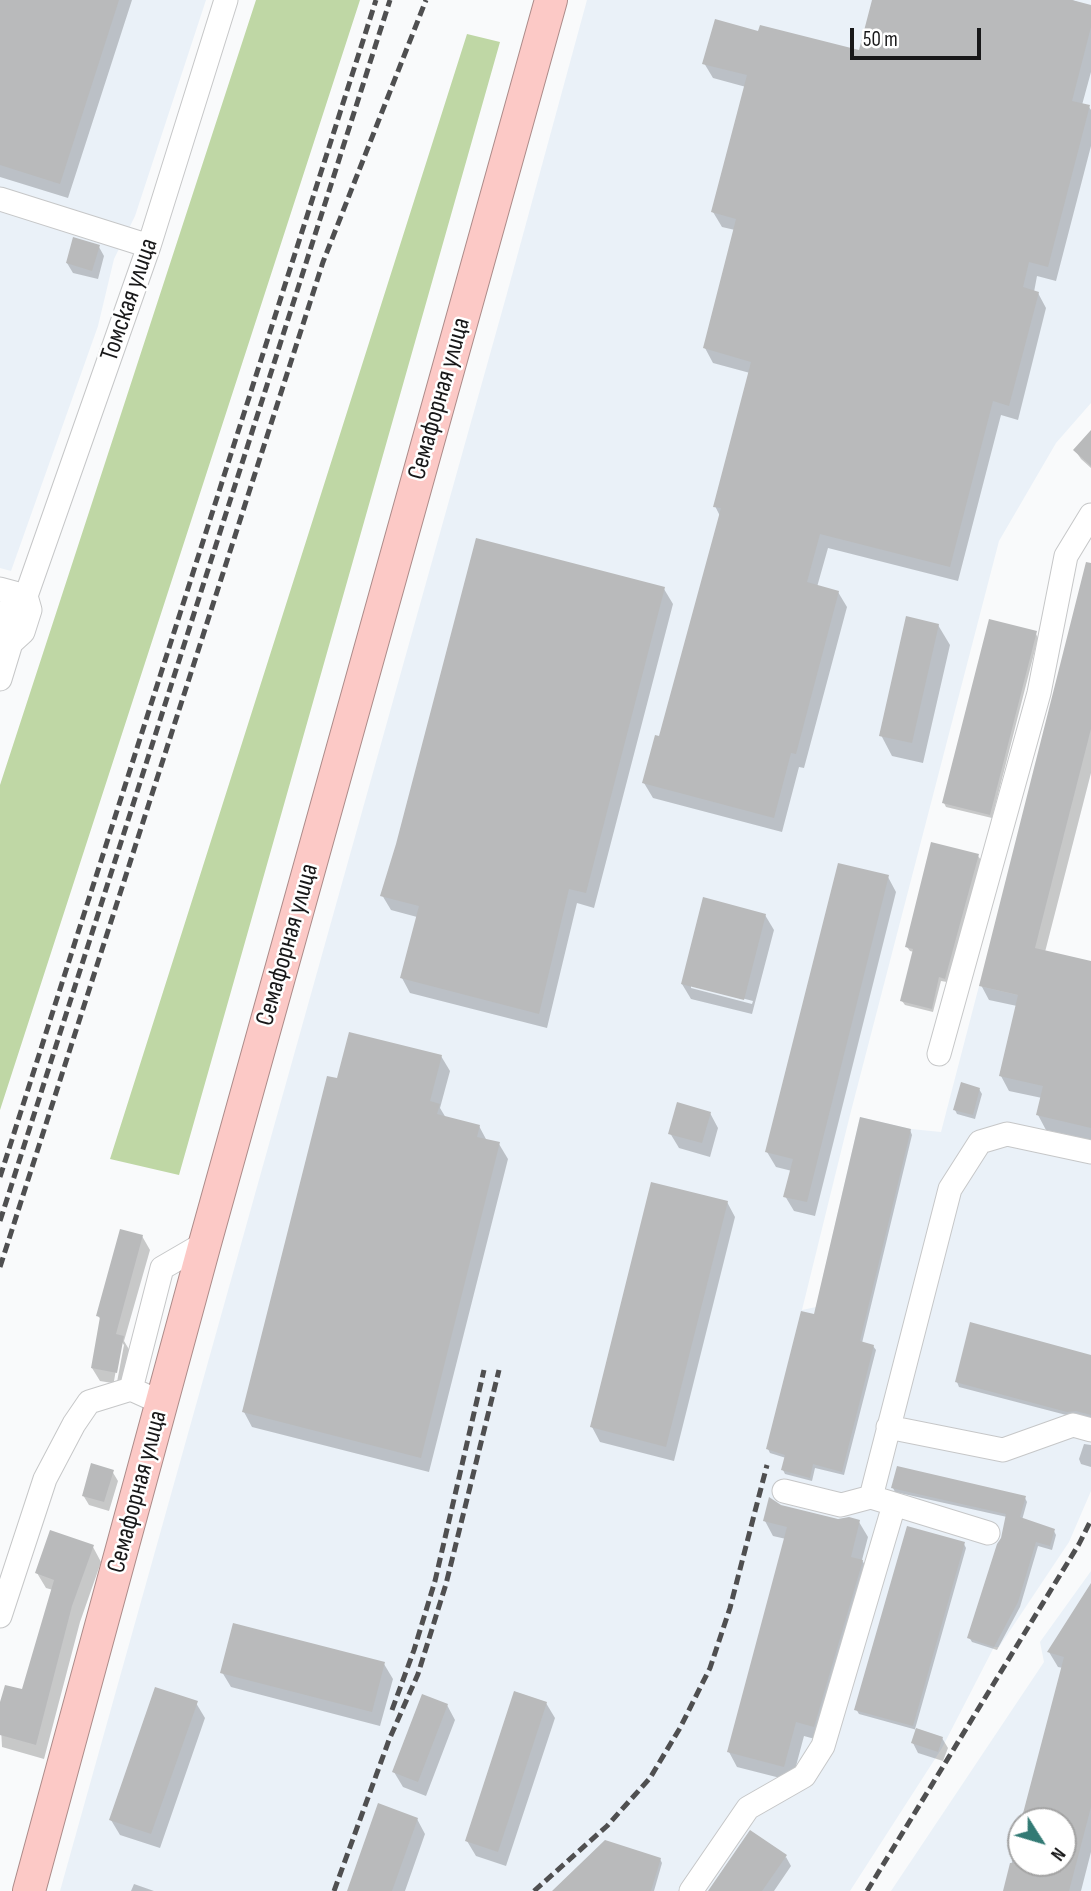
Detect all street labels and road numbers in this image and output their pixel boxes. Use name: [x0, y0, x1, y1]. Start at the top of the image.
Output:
street label: Томская улица: [94, 235, 166, 365]
street label: Семафорная улица: [402, 314, 478, 484]
street label: Семафорная улица: [250, 860, 326, 1030]
street label: Семафорная улица: [101, 1407, 175, 1577]

